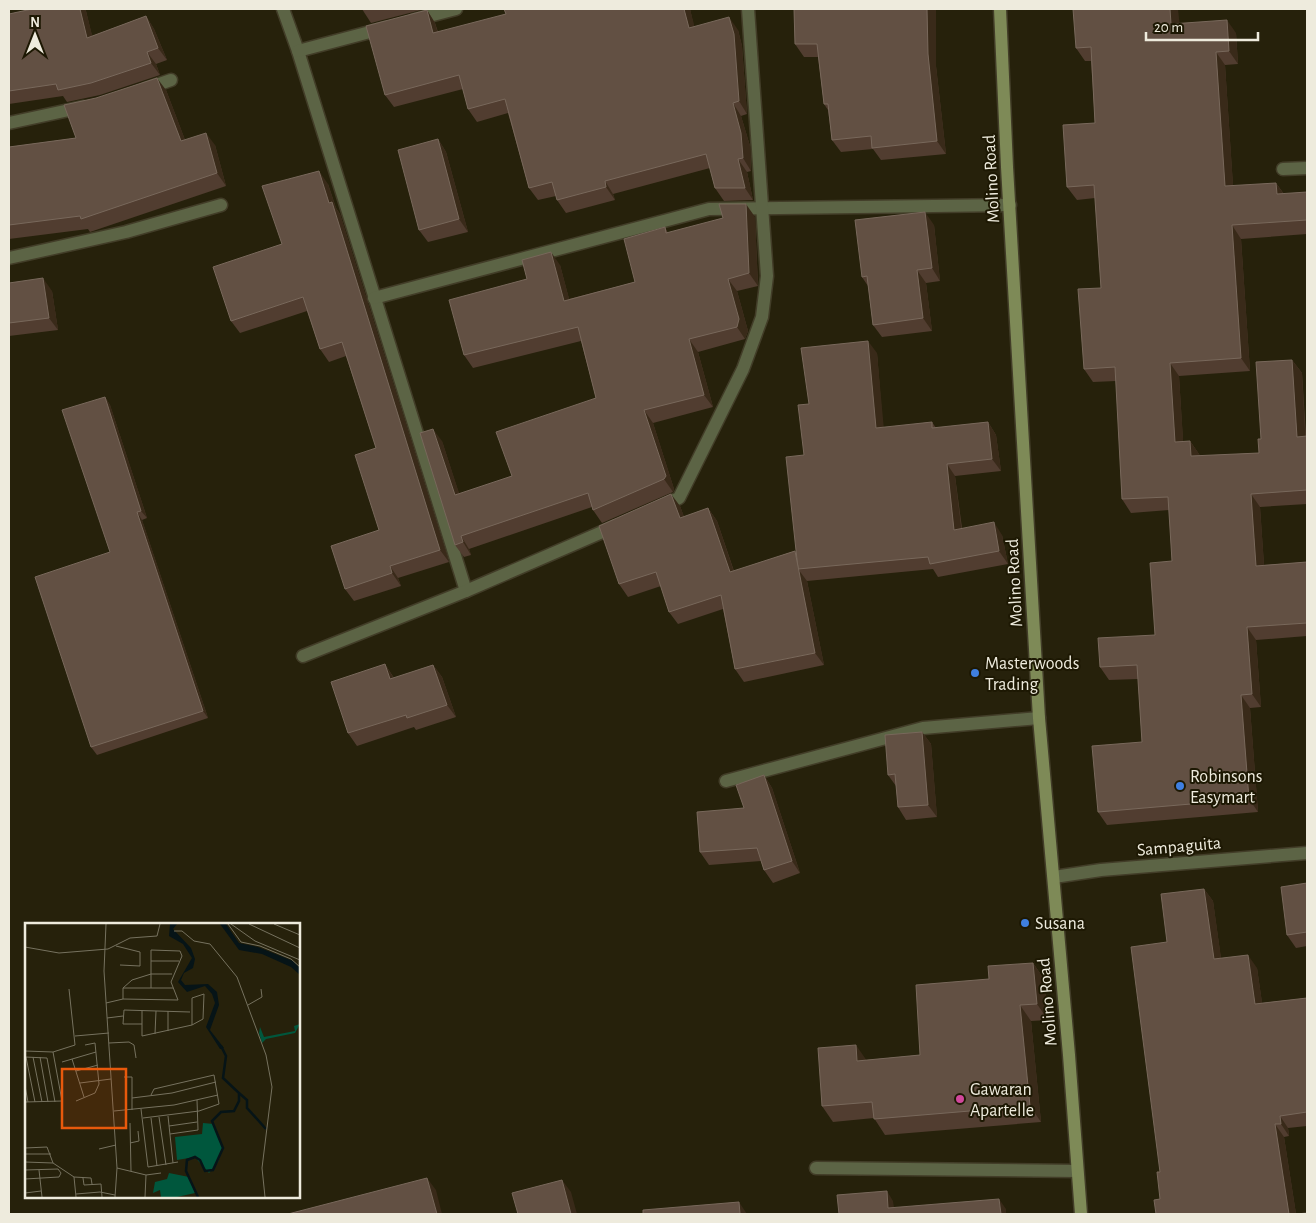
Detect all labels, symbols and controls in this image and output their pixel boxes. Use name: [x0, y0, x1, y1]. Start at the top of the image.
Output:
north arrow: [10, 10, 60, 60]
scale bar: [1146, 10, 1258, 42]
text: N: [30, 16, 40, 30]
text: 20 m: [1154, 20, 1183, 35]
street label: Molino Road: [981, 134, 1003, 224]
street label: Molino Road: [1004, 538, 1026, 628]
place label: Masterwoods Trading: [985, 655, 1079, 694]
marker: Masterwoods Trading: [969, 667, 981, 679]
place label: Robinsons Easymart: [1190, 768, 1262, 807]
marker: Robinsons Easymart: [1174, 780, 1186, 792]
street label: Sampaguita: [1136, 834, 1222, 860]
place label: Susana: [1035, 915, 1085, 933]
marker: Susana: [1019, 917, 1031, 929]
inset map: [25, 923, 300, 1198]
street label: Molino Road: [1035, 957, 1061, 1047]
place label: Gawaran Apartelle: [970, 1081, 1034, 1120]
marker: Gawaran Apartelle: [954, 1093, 966, 1105]

